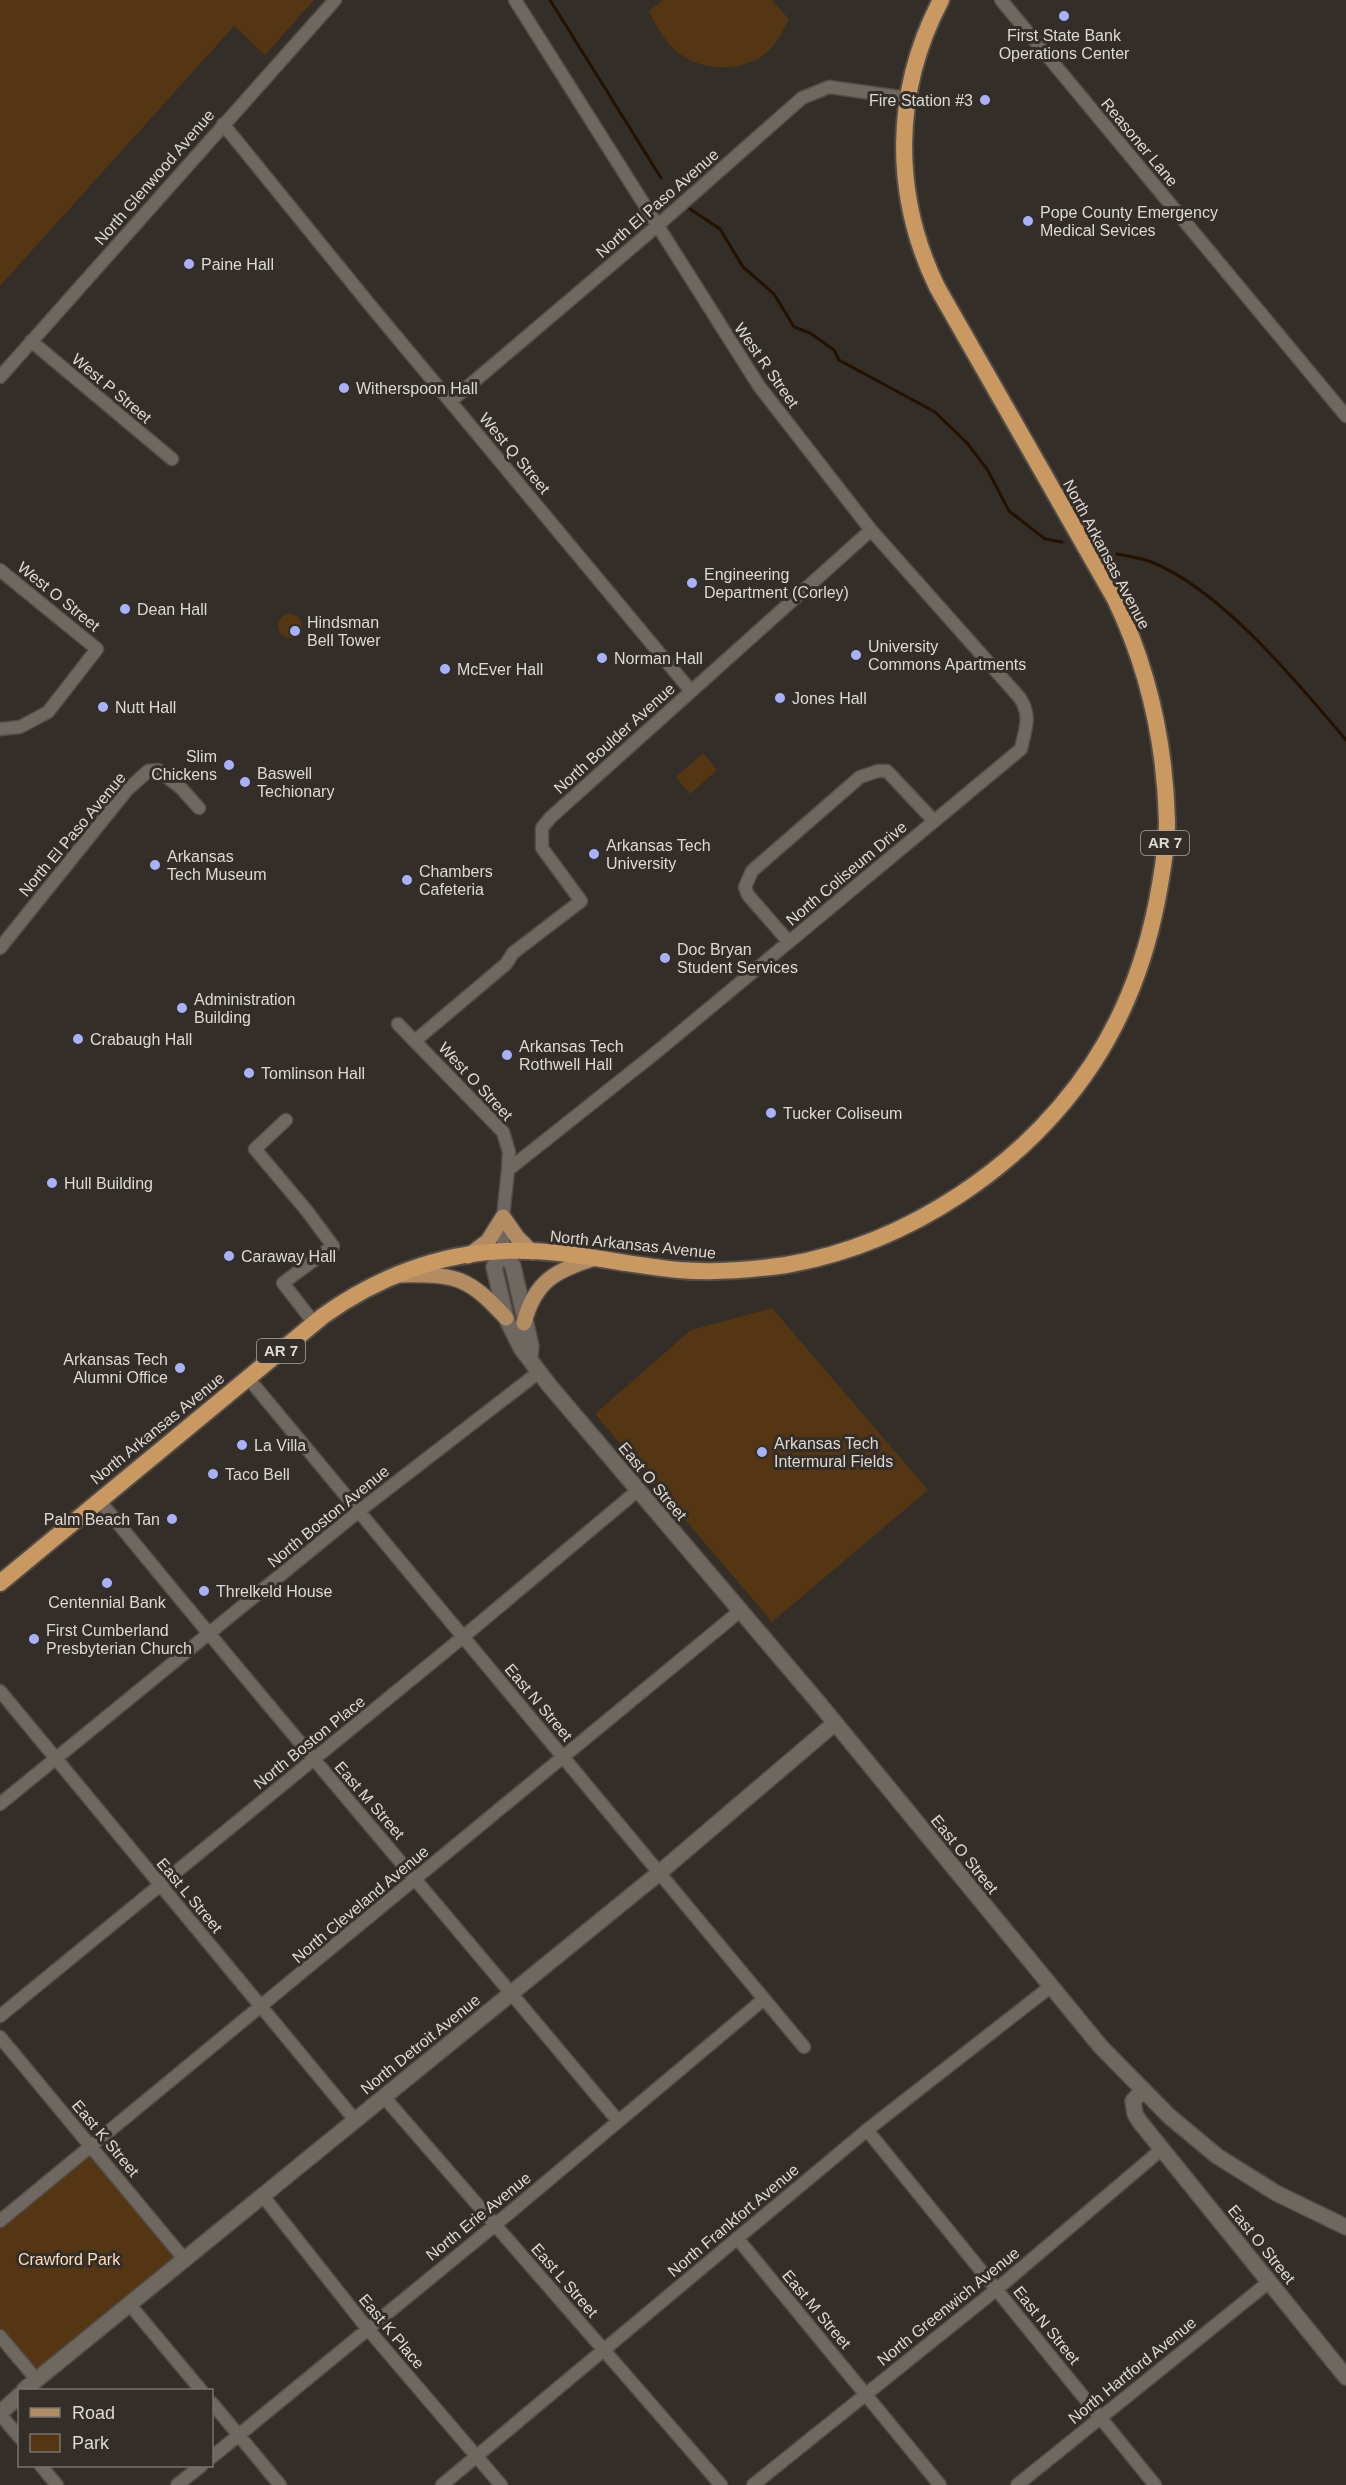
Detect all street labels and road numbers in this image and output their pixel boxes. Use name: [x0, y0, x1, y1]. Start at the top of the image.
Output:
street label: Reasoner Lane: [1098, 95, 1181, 190]
street label: North Glenwood Avenue: [91, 106, 218, 248]
street label: North El Paso Avenue: [593, 146, 722, 261]
street label: West R Street: [731, 320, 802, 411]
street label: West P Street: [69, 350, 155, 427]
street label: West Q Street: [476, 409, 554, 498]
street label: North Arkansas Avenue: [1060, 477, 1153, 632]
street label: West O Street: [14, 558, 103, 635]
street label: North Boulder Avenue: [551, 680, 678, 797]
street label: North El Paso Avenue: [16, 769, 129, 900]
street label: North Coliseum Drive: [783, 818, 910, 929]
road number: AR 7: [1141, 831, 1189, 855]
street label: West O Street: [435, 1039, 516, 1124]
street label: North Arkansas Avenue: [549, 1227, 717, 1262]
road number: AR 7: [257, 1339, 305, 1363]
street label: North Arkansas Avenue: [87, 1369, 228, 1488]
street label: East O Street: [615, 1439, 690, 1524]
street label: North Boston Avenue: [264, 1462, 392, 1570]
street label: East N Street: [502, 1660, 576, 1745]
street label: North Boston Place: [250, 1692, 368, 1792]
street label: East M Street: [331, 1758, 408, 1843]
street label: East O Street: [928, 1812, 1002, 1897]
street label: North Cleveland Avenue: [289, 1842, 432, 1966]
street label: East L Street: [154, 1855, 226, 1936]
street label: North Detroit Avenue: [357, 1991, 483, 2098]
street label: East K Street: [69, 2097, 143, 2180]
street label: North Frankfort Avenue: [665, 2161, 802, 2280]
street label: North Erie Avenue: [423, 2169, 534, 2264]
street label: East O Street: [1225, 2202, 1299, 2287]
street label: East L Street: [528, 2240, 602, 2321]
street label: North Greenwich Avenue: [874, 2244, 1023, 2369]
street label: East M Street: [779, 2267, 855, 2352]
street label: East N Street: [1010, 2283, 1084, 2368]
street label: East K Place: [356, 2291, 428, 2372]
street label: North Hartford Avenue: [1065, 2314, 1199, 2427]

